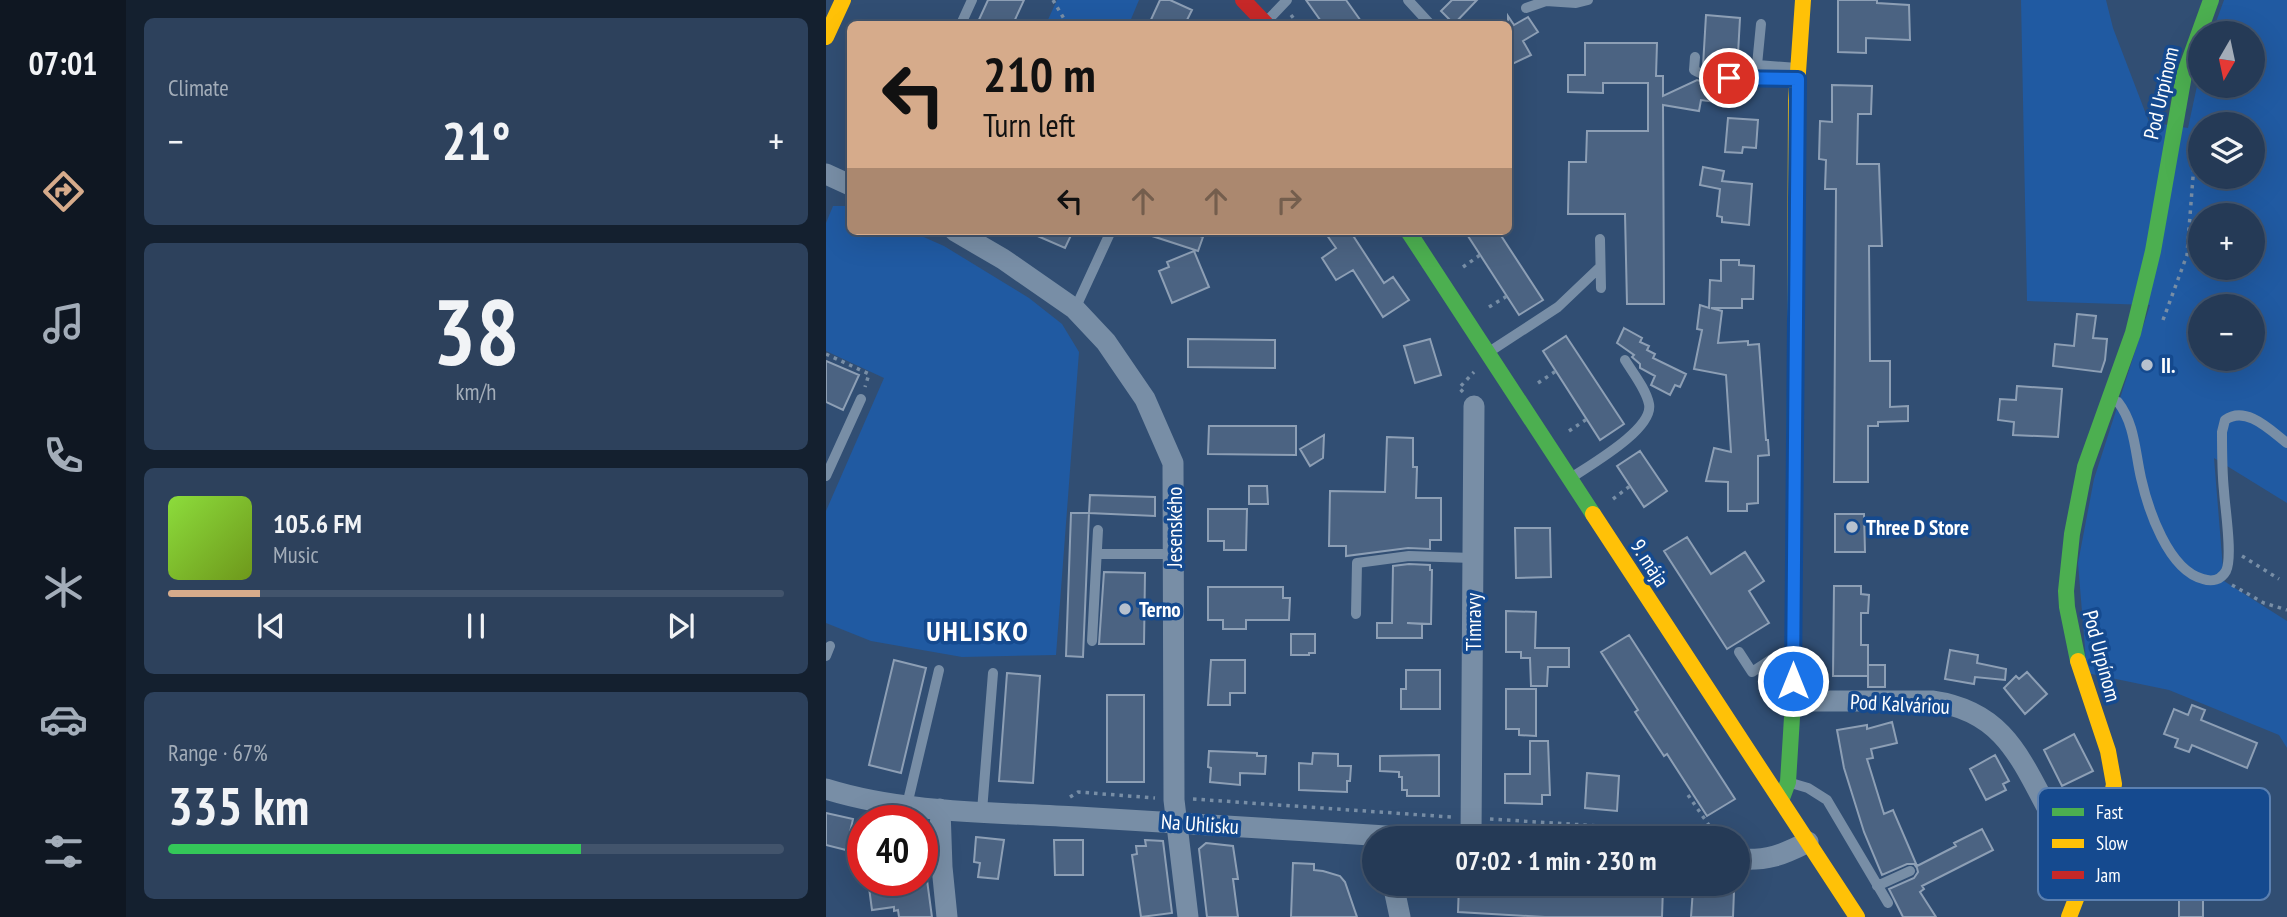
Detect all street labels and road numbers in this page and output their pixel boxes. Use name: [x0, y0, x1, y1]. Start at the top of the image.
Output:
street label: Pod Urpínom: [2137, 44, 2185, 142]
street label: Jesenského: [1161, 487, 1188, 568]
street label: 9. mája: [1625, 534, 1675, 592]
street label: Timravy: [1460, 593, 1487, 651]
street label: Pod Urpínom: [2077, 607, 2127, 705]
street label: Pod Kalváriou: [1849, 688, 1951, 720]
street label: Na Uhlisku: [1160, 808, 1240, 840]

